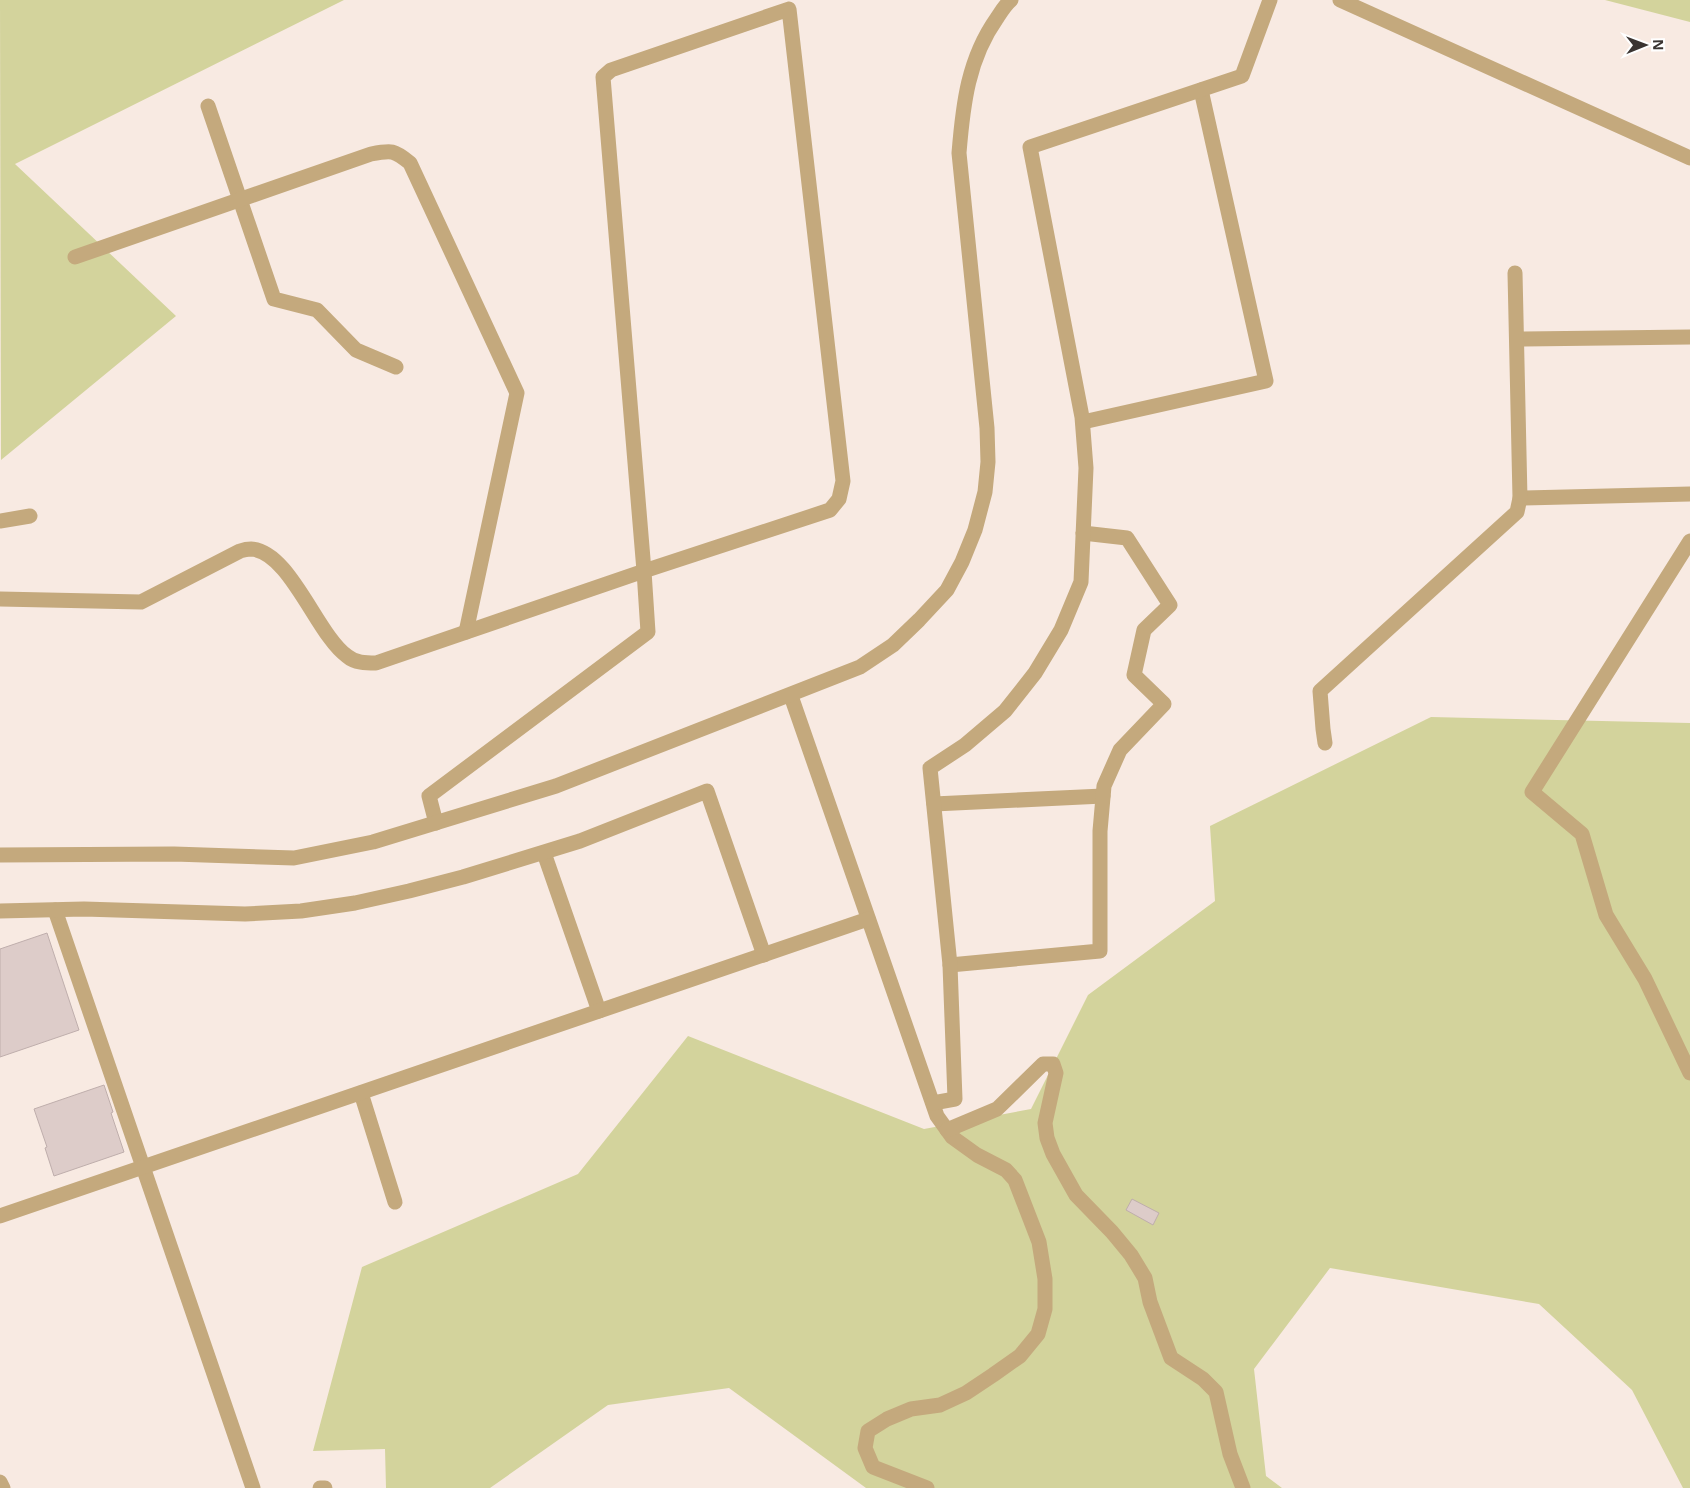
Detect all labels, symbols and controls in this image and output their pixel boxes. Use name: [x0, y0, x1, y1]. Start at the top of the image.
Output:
north arrow: [1620, 20, 1670, 70]
text: N: [1649, 39, 1668, 51]

